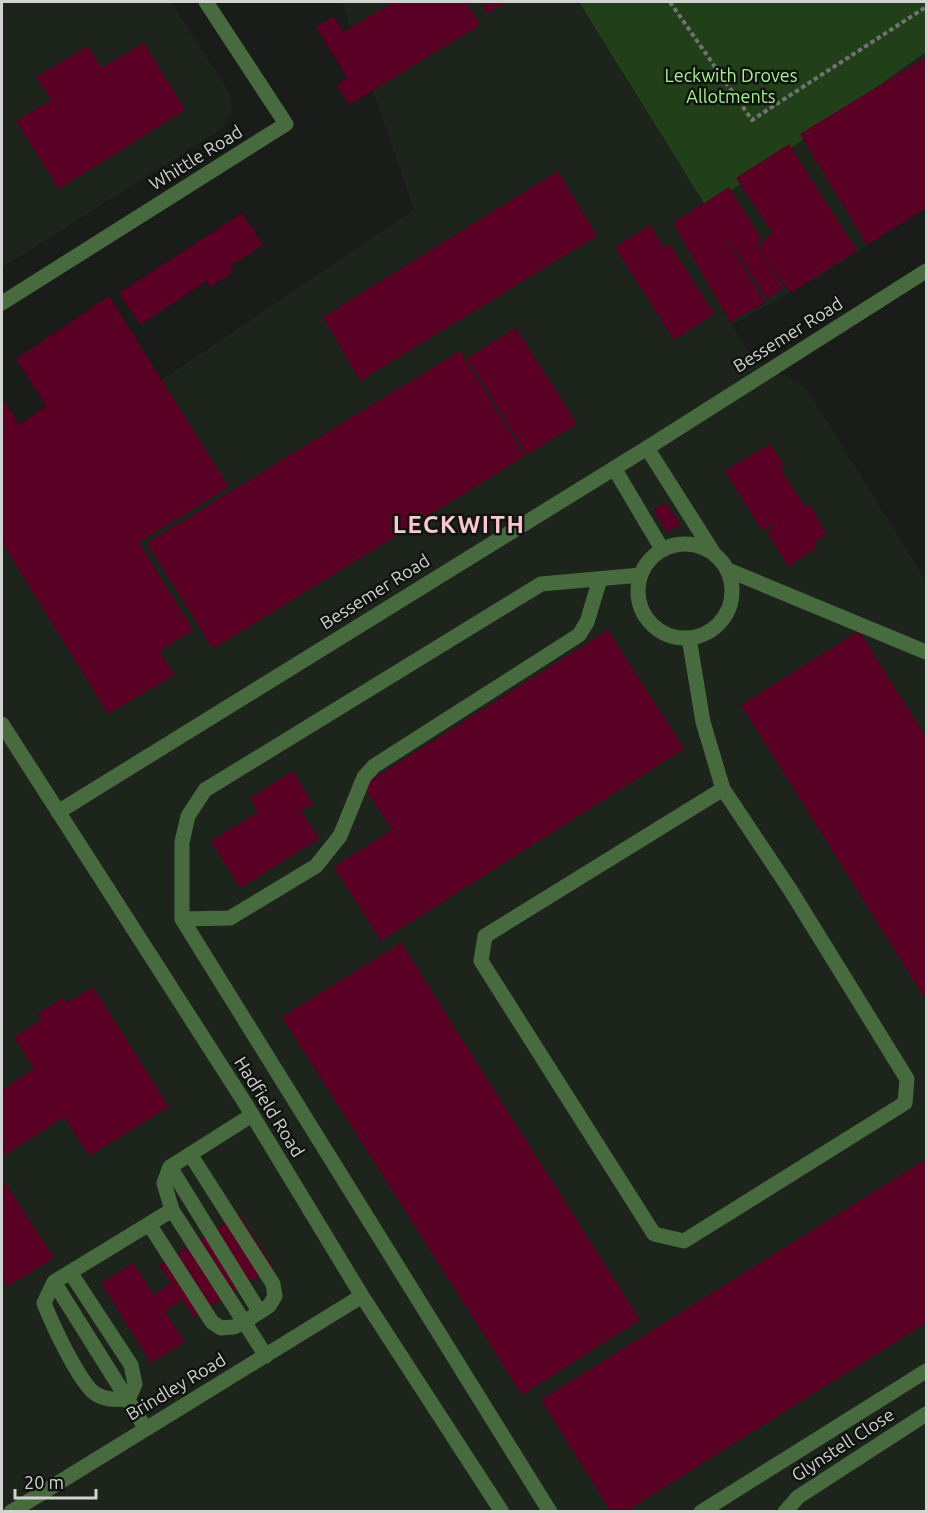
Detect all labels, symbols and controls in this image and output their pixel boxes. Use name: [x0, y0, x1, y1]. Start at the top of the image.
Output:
park label: Leckwith Droves Allotments: [665, 65, 798, 106]
street label: Whittle Road: [145, 121, 246, 194]
street label: Bessemer Road: [729, 293, 846, 376]
district label: LECKWITH: [393, 511, 525, 538]
street label: Bessemer Road: [316, 550, 433, 633]
street label: Hadfield Road: [231, 1053, 309, 1160]
street label: Brindley Road: [122, 1349, 229, 1424]
street label: Glynstell Close: [788, 1404, 897, 1485]
scale bar: [15, 1462, 96, 1500]
text: 20 m: [24, 1472, 64, 1492]

